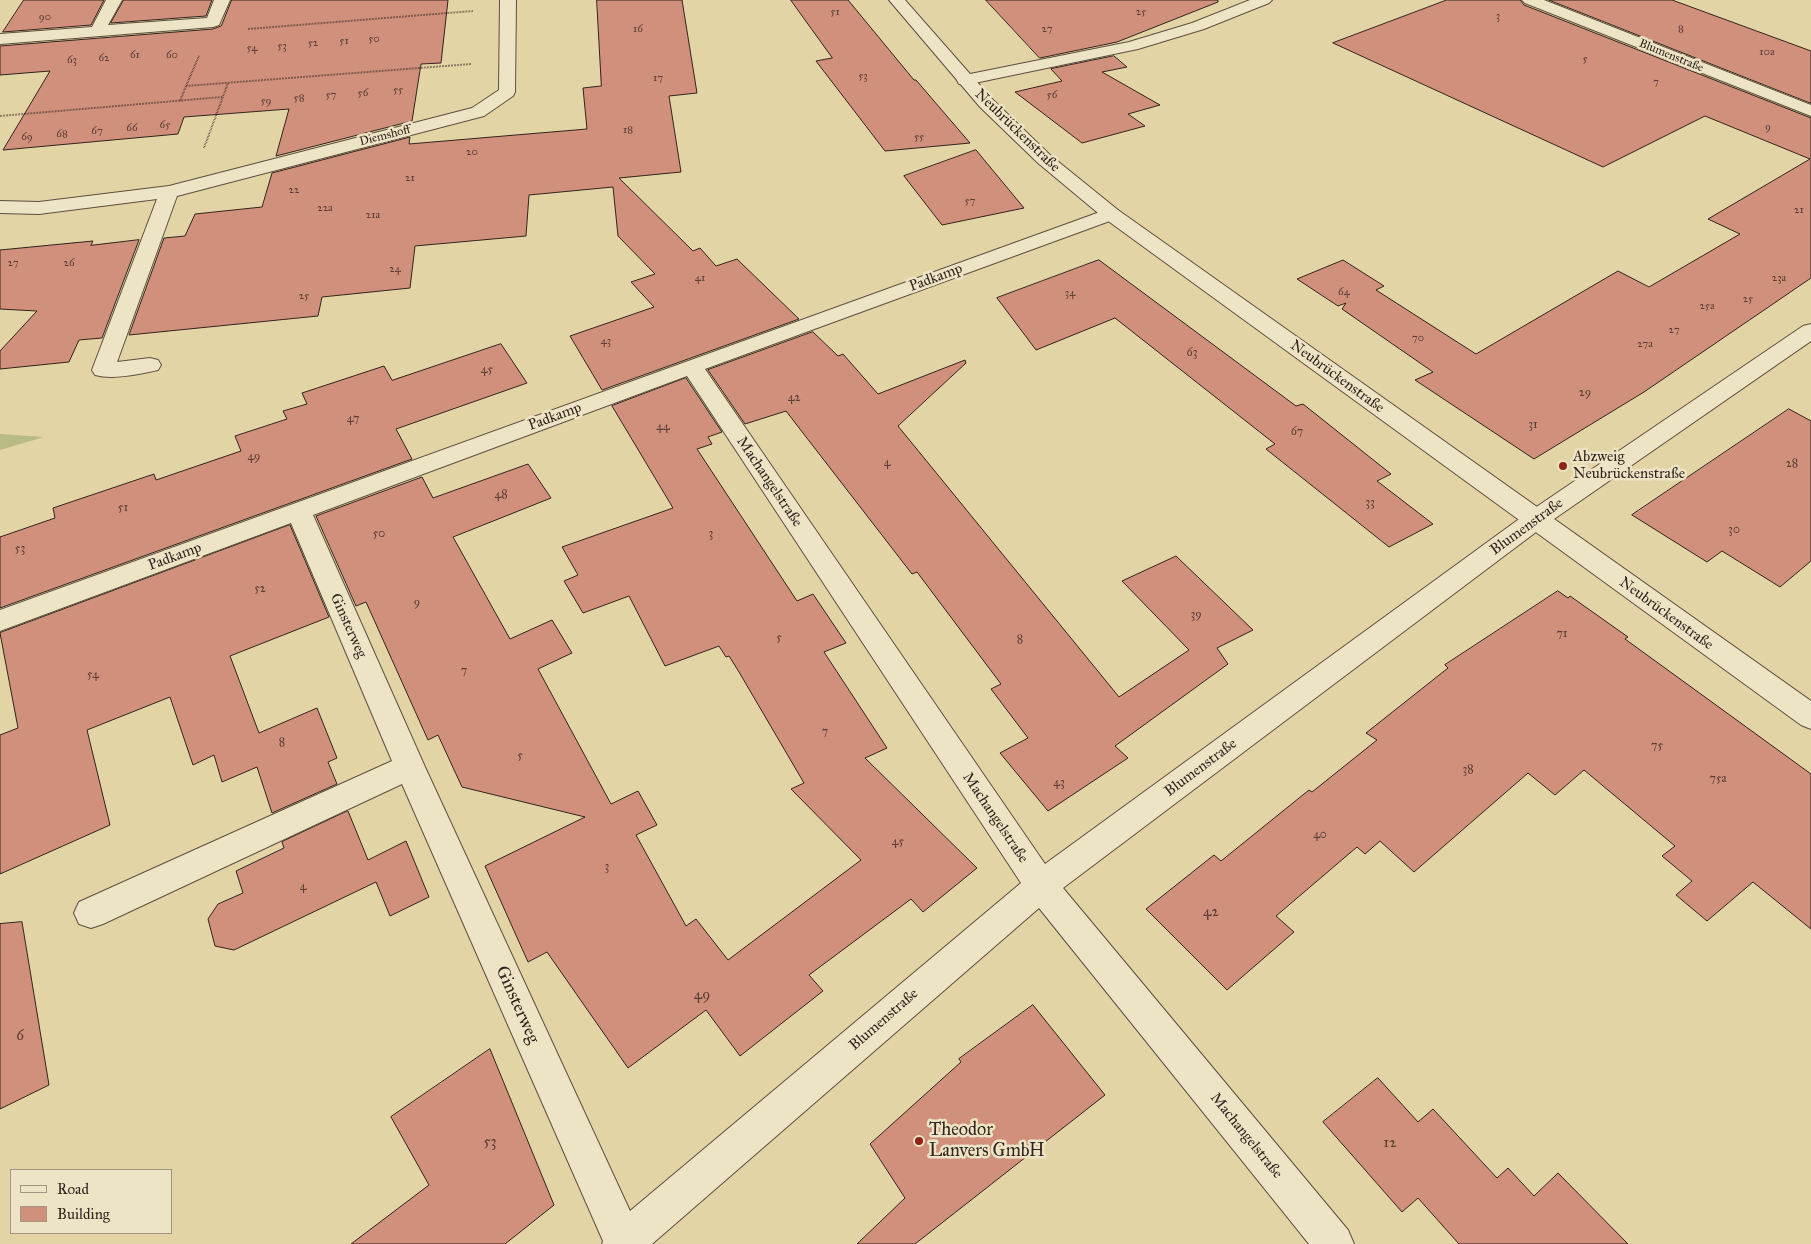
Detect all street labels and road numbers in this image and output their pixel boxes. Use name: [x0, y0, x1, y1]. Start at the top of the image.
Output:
street label: Blumenstraße: [1637, 37, 1705, 75]
street label: Neubrückenstraße: [970, 86, 1064, 176]
street label: Diemshoff: [358, 123, 412, 149]
street label: Padkamp: [907, 260, 965, 296]
street label: Neubrückenstraße: [1286, 337, 1388, 417]
street label: Padkamp: [526, 399, 584, 435]
street label: Machangelstraße: [732, 433, 806, 531]
street label: Blumenstraße: [1487, 495, 1567, 559]
street label: Padkamp: [146, 539, 204, 575]
street label: Neubrückenstraße: [1615, 574, 1717, 654]
street label: Ginsterweg: [326, 591, 370, 661]
street label: Blumenstraße: [1161, 735, 1241, 801]
street label: Machangelstraße: [958, 769, 1032, 867]
street label: Ginsterweg: [490, 963, 544, 1047]
street label: Blumenstraße: [846, 985, 922, 1055]
street label: Machangelstraße: [1206, 1090, 1286, 1182]

